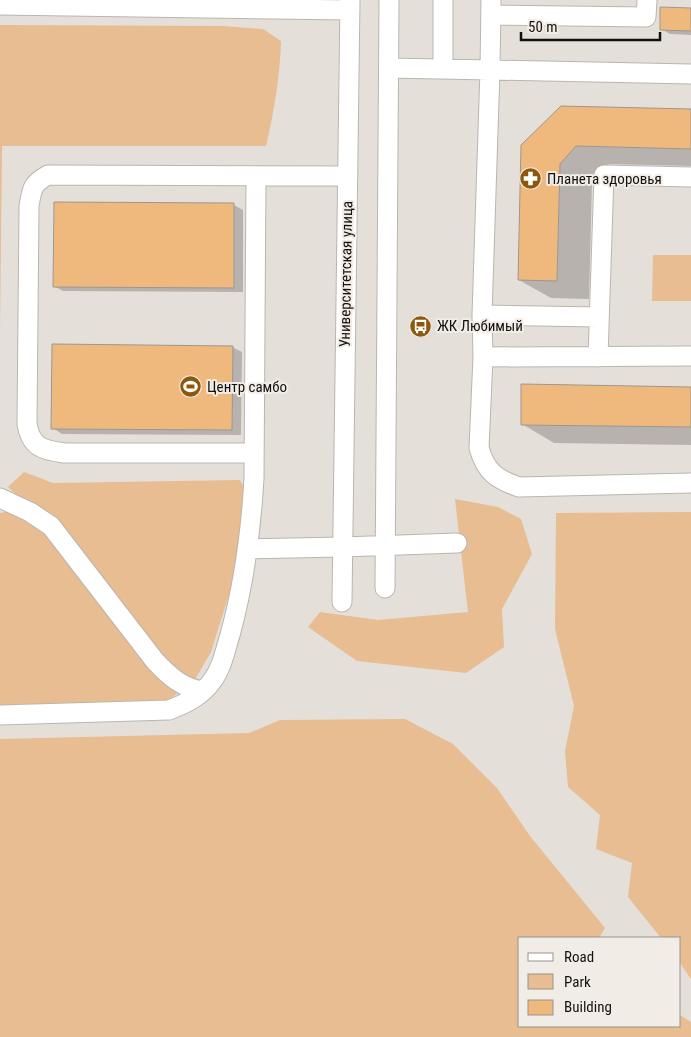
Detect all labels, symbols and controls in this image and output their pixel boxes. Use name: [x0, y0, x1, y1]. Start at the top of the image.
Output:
scale bar: [521, 10, 660, 42]
text: 50 m: [528, 18, 558, 36]
pharmacy icon: Планета здоровья: [519, 167, 543, 191]
place label: Планета здоровья: [547, 170, 662, 188]
street label: Университетская улица: [336, 201, 356, 347]
bus stop icon: ЖК Любимый: [409, 314, 433, 338]
place label: ЖК Любимый: [437, 317, 523, 335]
sports icon: Центр самбо: [179, 375, 203, 399]
place label: Центр самбо: [207, 378, 287, 396]
legend: [518, 937, 681, 1027]
text: Road: [564, 948, 594, 966]
text: Park: [564, 973, 591, 991]
text: Building: [564, 998, 612, 1016]

